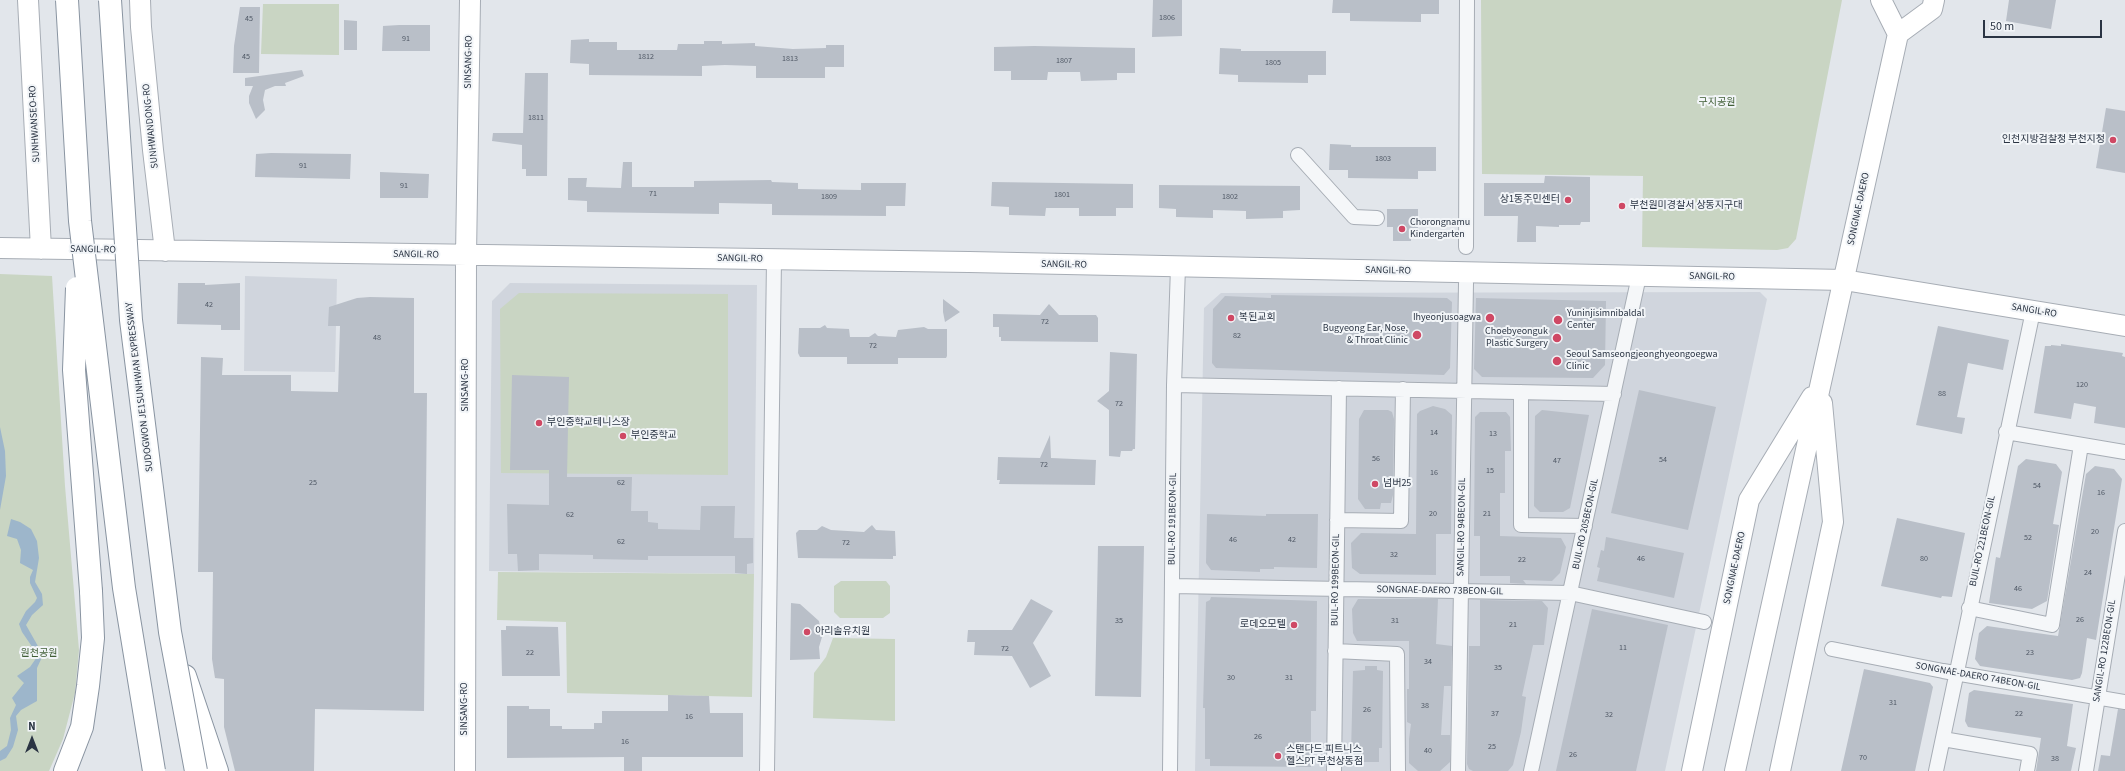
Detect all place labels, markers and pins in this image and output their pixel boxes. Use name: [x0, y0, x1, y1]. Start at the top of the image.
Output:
place label: 인천지방검찰청 부천지청: [2002, 134, 2105, 146]
marker: 인천지방검찰청 부천지청: [2108, 135, 2118, 145]
place label: 상1동주민센터: [1500, 194, 1560, 206]
marker: 상1동주민센터: [1563, 195, 1573, 205]
place label: 부천원미경찰서 상동지구대: [1630, 200, 1742, 212]
marker: 부천원미경찰서 상동지구대: [1617, 201, 1627, 211]
place label: Chorongnamu Kindergarten: [1410, 217, 1470, 240]
marker: Chorongnamu Kindergarten: [1397, 224, 1407, 234]
place label: Yuninjisimnibaldal Center: [1567, 308, 1644, 332]
place label: 복된교회: [1239, 312, 1276, 324]
place label: Ihyeonjusoagwa: [1413, 312, 1481, 324]
marker: Ihyeonjusoagwa: [1484, 312, 1496, 324]
marker: 복된교회: [1226, 313, 1236, 323]
marker: Yuninjisimnibaldal Center: [1552, 314, 1564, 326]
place label: Bugyeong Ear, Nose, & Throat Clinic: [1323, 323, 1408, 346]
place label: Choebyeonguk Plastic Surgery: [1485, 326, 1548, 350]
marker: Bugyeong Ear, Nose, & Throat Clinic: [1411, 329, 1423, 341]
marker: Choebyeonguk Plastic Surgery: [1551, 332, 1563, 344]
place label: Seoul Samseongjeonghyeongoegwa Clinic: [1566, 349, 1717, 372]
marker: Seoul Samseongjeonghyeongoegwa Clinic: [1551, 355, 1563, 367]
place label: 부인중학교테니스장: [547, 417, 630, 429]
marker: 부인중학교테니스장: [534, 418, 544, 428]
place label: 부인중학교: [631, 430, 677, 442]
marker: 부인중학교: [618, 431, 628, 441]
place label: 넘버25: [1383, 478, 1411, 490]
marker: 넘버25: [1370, 479, 1380, 489]
place label: 로데오모텔: [1240, 619, 1286, 631]
marker: 로데오모텔: [1289, 620, 1299, 630]
place label: 아리솔유치원: [815, 626, 870, 638]
marker: 아리솔유치원: [802, 627, 812, 637]
place label: 스탠다드 피트니스 헬스PT 부천상동점: [1286, 744, 1363, 768]
marker: 스탠다드 피트니스 헬스PT 부천상동점: [1273, 751, 1283, 761]

